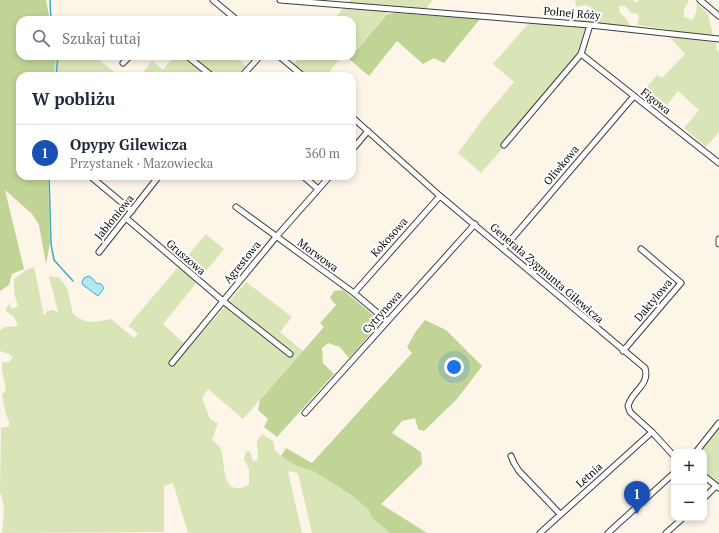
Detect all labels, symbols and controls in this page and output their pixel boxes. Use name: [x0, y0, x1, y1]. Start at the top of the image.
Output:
street label: Polnej Róży: [543, 4, 601, 22]
search box: [16, 16, 356, 60]
icon: search: [30, 27, 52, 49]
text: Szukaj tutaj: [62, 28, 141, 48]
street label: Figowa: [638, 85, 674, 117]
text: W pobliżu: [32, 87, 115, 110]
text: Opypy Gilewicza: [70, 134, 187, 154]
street label: Oliwkowa: [540, 142, 582, 188]
text: 1: [41, 144, 49, 162]
text: 360 m: [305, 144, 340, 162]
text: Przystanek · Mazowiecka: [70, 154, 213, 172]
street label: Jabłoniowa: [91, 191, 137, 243]
street label: Kokosowa: [368, 214, 411, 260]
street label: Generała Zygmunta Gilewicza: [487, 220, 607, 326]
street label: Morwowa: [295, 235, 342, 275]
street label: Gruszowa: [163, 236, 209, 278]
street label: Agrestowa: [221, 237, 264, 286]
street label: Daktylowa: [631, 275, 675, 324]
street label: Cytrynowa: [359, 288, 405, 336]
your location: [444, 357, 464, 377]
map controls: [671, 449, 707, 521]
button: +: [671, 449, 707, 485]
street label: Letnia: [573, 459, 606, 491]
pin: 1: [624, 481, 650, 514]
button: −: [671, 485, 707, 521]

